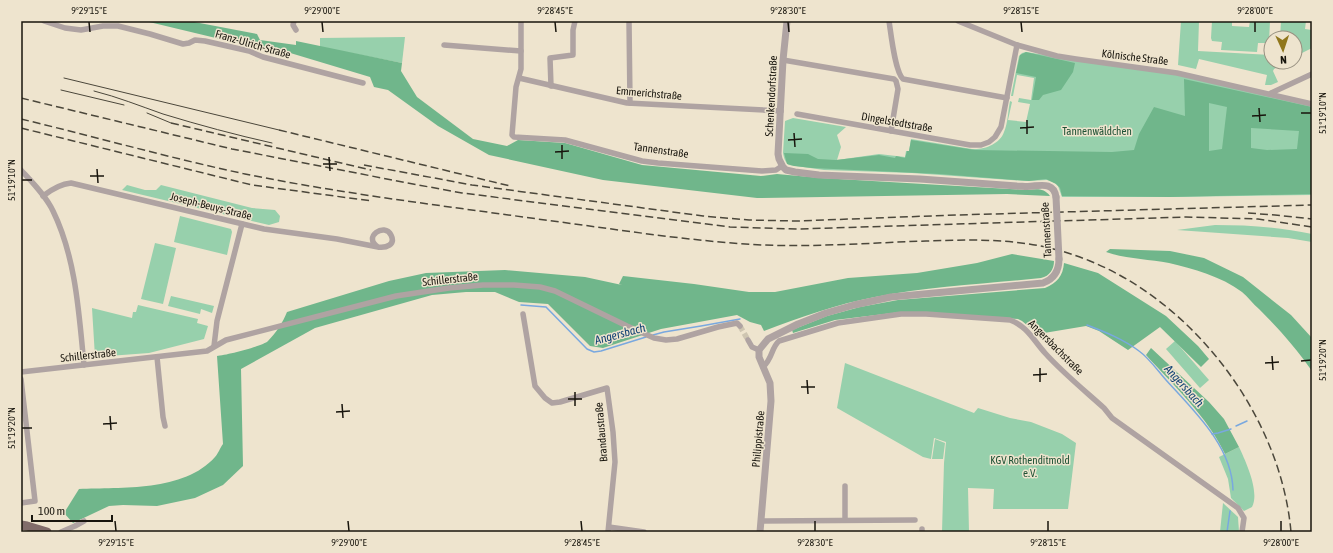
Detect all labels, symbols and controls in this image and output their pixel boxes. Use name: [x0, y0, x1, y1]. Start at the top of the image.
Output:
text: 9°29'15"E: [71, 5, 107, 16]
text: 9°29'00"E: [304, 5, 340, 16]
text: 9°28'45"E: [537, 5, 573, 16]
text: 9°28'30"E: [770, 5, 806, 16]
text: 9°28'15"E: [1003, 5, 1039, 16]
text: 9°28'00"E: [1237, 5, 1273, 16]
street label: Franz-Ulrich-Straße: [214, 28, 292, 60]
north arrow: [1263, 30, 1303, 70]
street label: Kölnische Straße: [1101, 47, 1169, 67]
text: N: [1280, 54, 1287, 66]
street label: Schenkendorfstraße: [763, 55, 779, 137]
street label: Emmerichstraße: [616, 84, 682, 102]
text: 51°19'10"N: [1317, 92, 1328, 134]
street label: Dingelstedtstraße: [860, 110, 934, 134]
park label: Tannenwäldchen: [1062, 125, 1132, 137]
street label: Tannenstraße: [633, 140, 689, 160]
text: 51°19'10"N: [6, 159, 17, 201]
street label: Joseph-Beuys-Straße: [169, 190, 253, 222]
street label: Tannenstraße: [1039, 202, 1053, 258]
street label: Schillerstraße: [422, 270, 478, 288]
street label: Angersbachstraße: [1026, 317, 1086, 377]
water label: Angersbach: [592, 320, 647, 348]
text: 51°19'20"N: [1317, 339, 1328, 381]
street label: Schillerstraße: [60, 346, 116, 364]
water label: Angersbach: [1161, 361, 1207, 410]
street label: Brandaustraße: [592, 402, 610, 462]
text: 51°19'20"N: [6, 407, 17, 449]
street label: Philippistraße: [750, 410, 766, 468]
park label: KGV Rothenditmold e.V.: [990, 454, 1070, 479]
scale bar: [32, 497, 112, 523]
text: 100 m: [38, 504, 65, 518]
text: 9°29'15"E: [98, 537, 134, 548]
text: 9°29'00"E: [331, 537, 367, 548]
text: 9°28'45"E: [564, 537, 600, 548]
text: 9°28'30"E: [797, 537, 833, 548]
text: 9°28'15"E: [1030, 537, 1066, 548]
text: 9°28'00"E: [1263, 537, 1299, 548]

